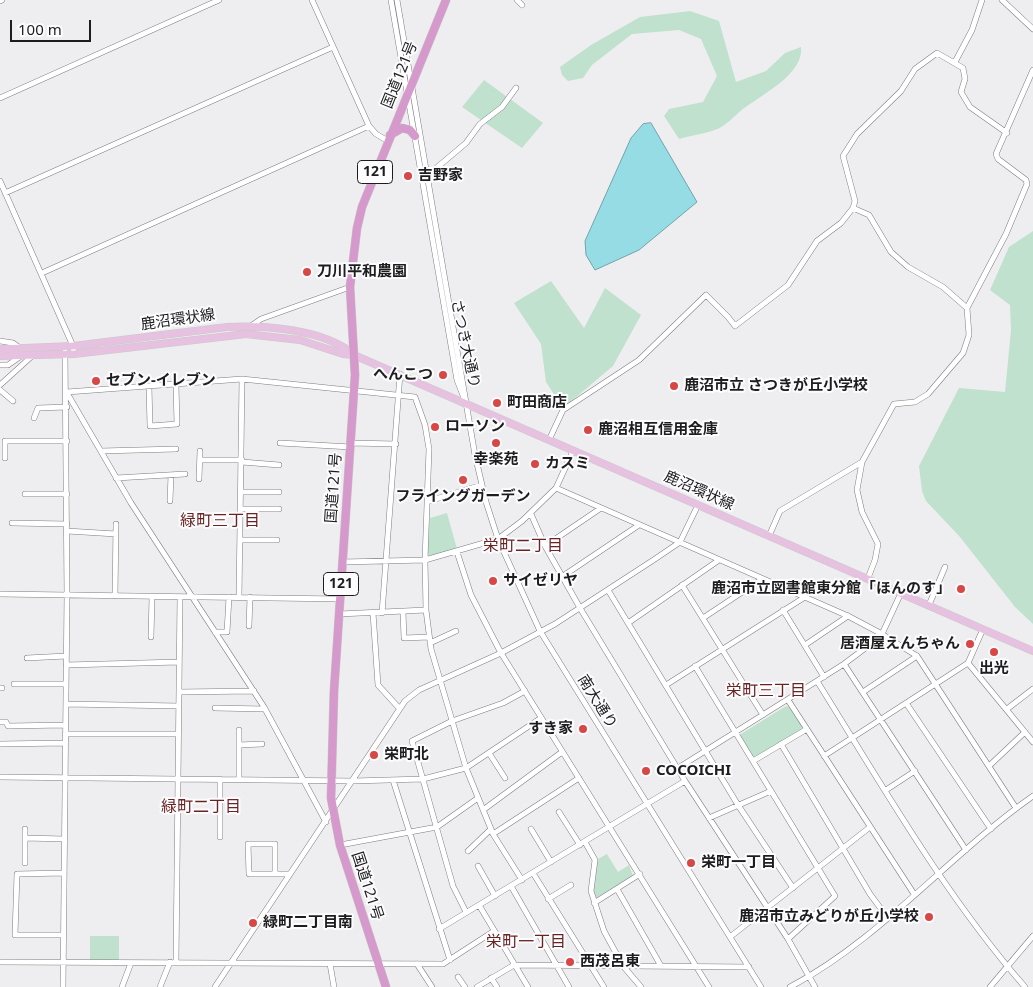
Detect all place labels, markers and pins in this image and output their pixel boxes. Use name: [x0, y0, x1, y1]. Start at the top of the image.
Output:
place label: 吉野家: [418, 167, 463, 185]
marker: 吉野家: [402, 170, 414, 182]
place label: 刀川平和農園: [317, 263, 407, 281]
marker: 刀川平和農園: [301, 266, 313, 278]
place label: へんこつ: [373, 366, 433, 384]
marker: へんこつ: [437, 369, 449, 381]
place label: セブン-イレブン: [106, 372, 216, 390]
marker: セブン-イレブン: [90, 375, 102, 387]
place label: 鹿沼市立 さつきが丘小学校: [684, 377, 868, 395]
marker: 鹿沼市立 さつきが丘小学校: [668, 380, 680, 392]
place label: 町田商店: [507, 394, 567, 412]
marker: 町田商店: [491, 397, 503, 409]
place label: ローソン: [445, 418, 505, 436]
marker: ローソン: [429, 421, 441, 433]
place label: 鹿沼相互信用金庫: [598, 421, 718, 439]
marker: 鹿沼相互信用金庫: [582, 424, 594, 436]
marker: 幸楽苑: [490, 437, 502, 449]
place label: 幸楽苑: [474, 451, 518, 469]
place label: カスミ: [545, 455, 590, 473]
marker: カスミ: [529, 458, 541, 470]
marker: フライングガーデン: [457, 474, 469, 486]
place label: フライングガーデン: [396, 488, 530, 506]
place label: サイゼリヤ: [503, 572, 578, 590]
marker: サイゼリヤ: [487, 575, 499, 587]
place label: 鹿沼市立図書館東分館「ほんのす」: [711, 580, 951, 598]
marker: 鹿沼市立図書館東分館「ほんのす」: [955, 583, 967, 595]
place label: 居酒屋えんちゃん: [840, 635, 960, 653]
marker: 居酒屋えんちゃん: [964, 638, 976, 650]
marker: 出光: [988, 646, 1000, 658]
place label: 出光: [979, 660, 1009, 678]
place label: すき家: [528, 720, 573, 738]
marker: すき家: [577, 723, 589, 735]
place label: 栄町北: [384, 746, 429, 764]
marker: 栄町北: [368, 749, 380, 761]
place label: COCOICHI: [656, 762, 731, 780]
marker: COCOICHI: [640, 765, 652, 777]
place label: 栄町一丁目: [701, 854, 776, 872]
marker: 栄町一丁目: [685, 857, 697, 869]
place label: 鹿沼市立みどりが丘小学校: [739, 908, 919, 926]
marker: 鹿沼市立みどりが丘小学校: [923, 911, 935, 923]
place label: 緑町二丁目南: [263, 914, 353, 932]
marker: 緑町二丁目南: [247, 917, 259, 929]
place label: 西茂呂東: [580, 953, 640, 971]
marker: 西茂呂東: [564, 956, 576, 968]

